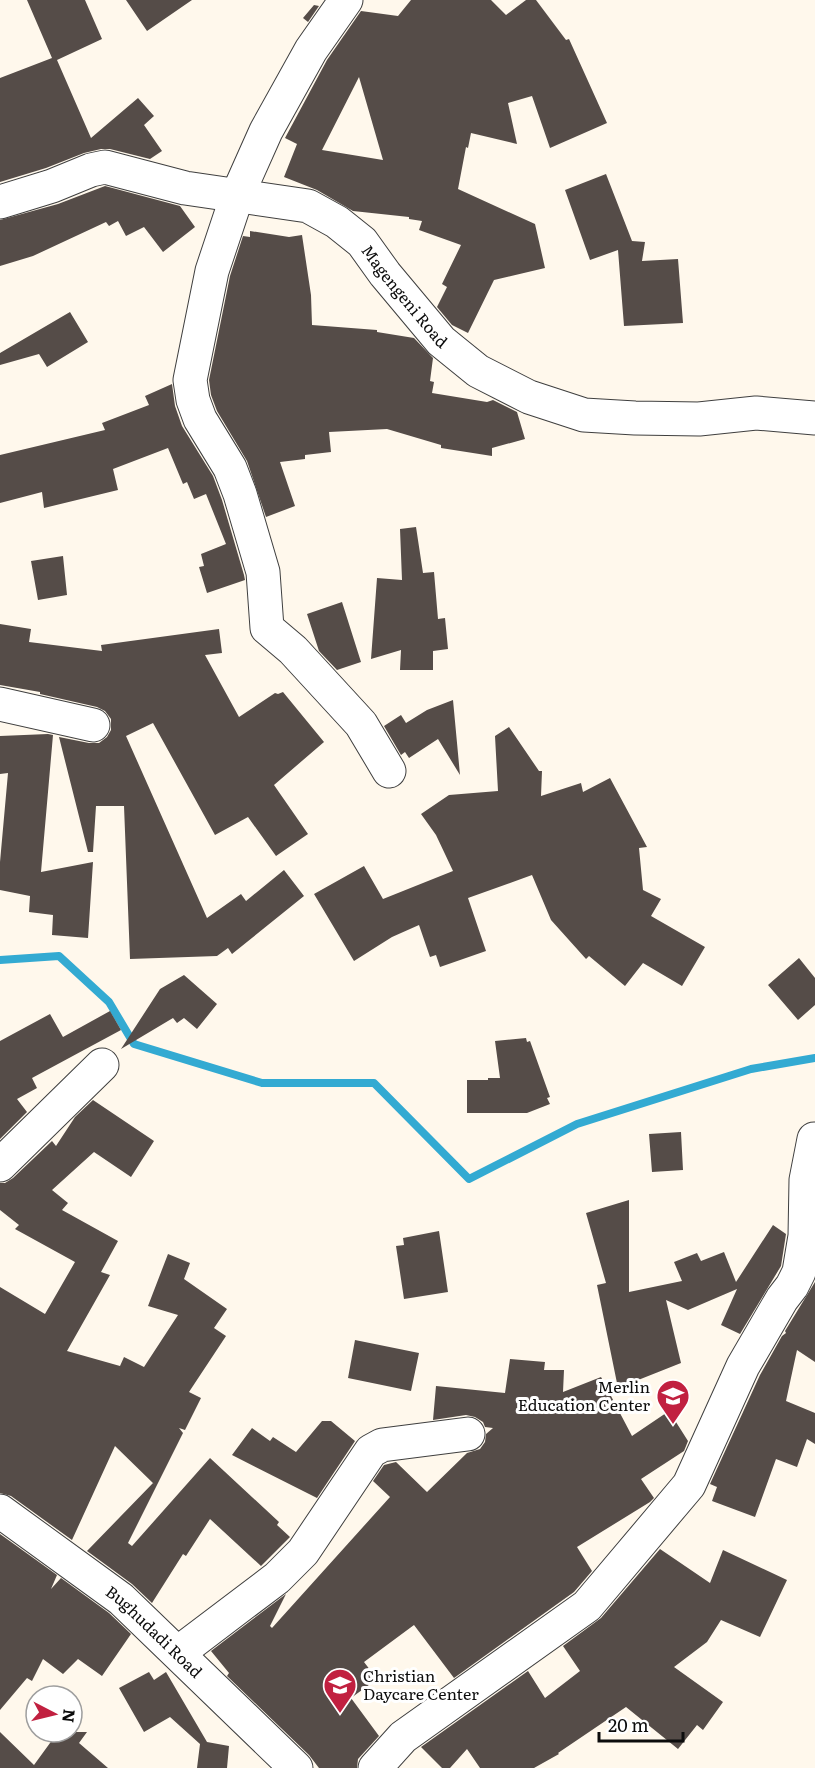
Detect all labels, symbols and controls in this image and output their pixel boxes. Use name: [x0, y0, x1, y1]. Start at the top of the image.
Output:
street label: Magengeni Road: [356, 239, 454, 353]
place label: Merlin Education Center: [518, 1374, 650, 1416]
school or university icon: Merlin Education Center: [655, 1378, 691, 1425]
street label: Bughudadi Road: [101, 1579, 209, 1683]
place label: Christian Daycare Center: [363, 1663, 479, 1705]
school or university icon: Christian Daycare Center: [322, 1667, 358, 1714]
north arrow: [24, 1684, 84, 1744]
scale bar: [599, 1705, 683, 1743]
text: N: [57, 1708, 83, 1724]
text: 20 m: [608, 1711, 649, 1738]

